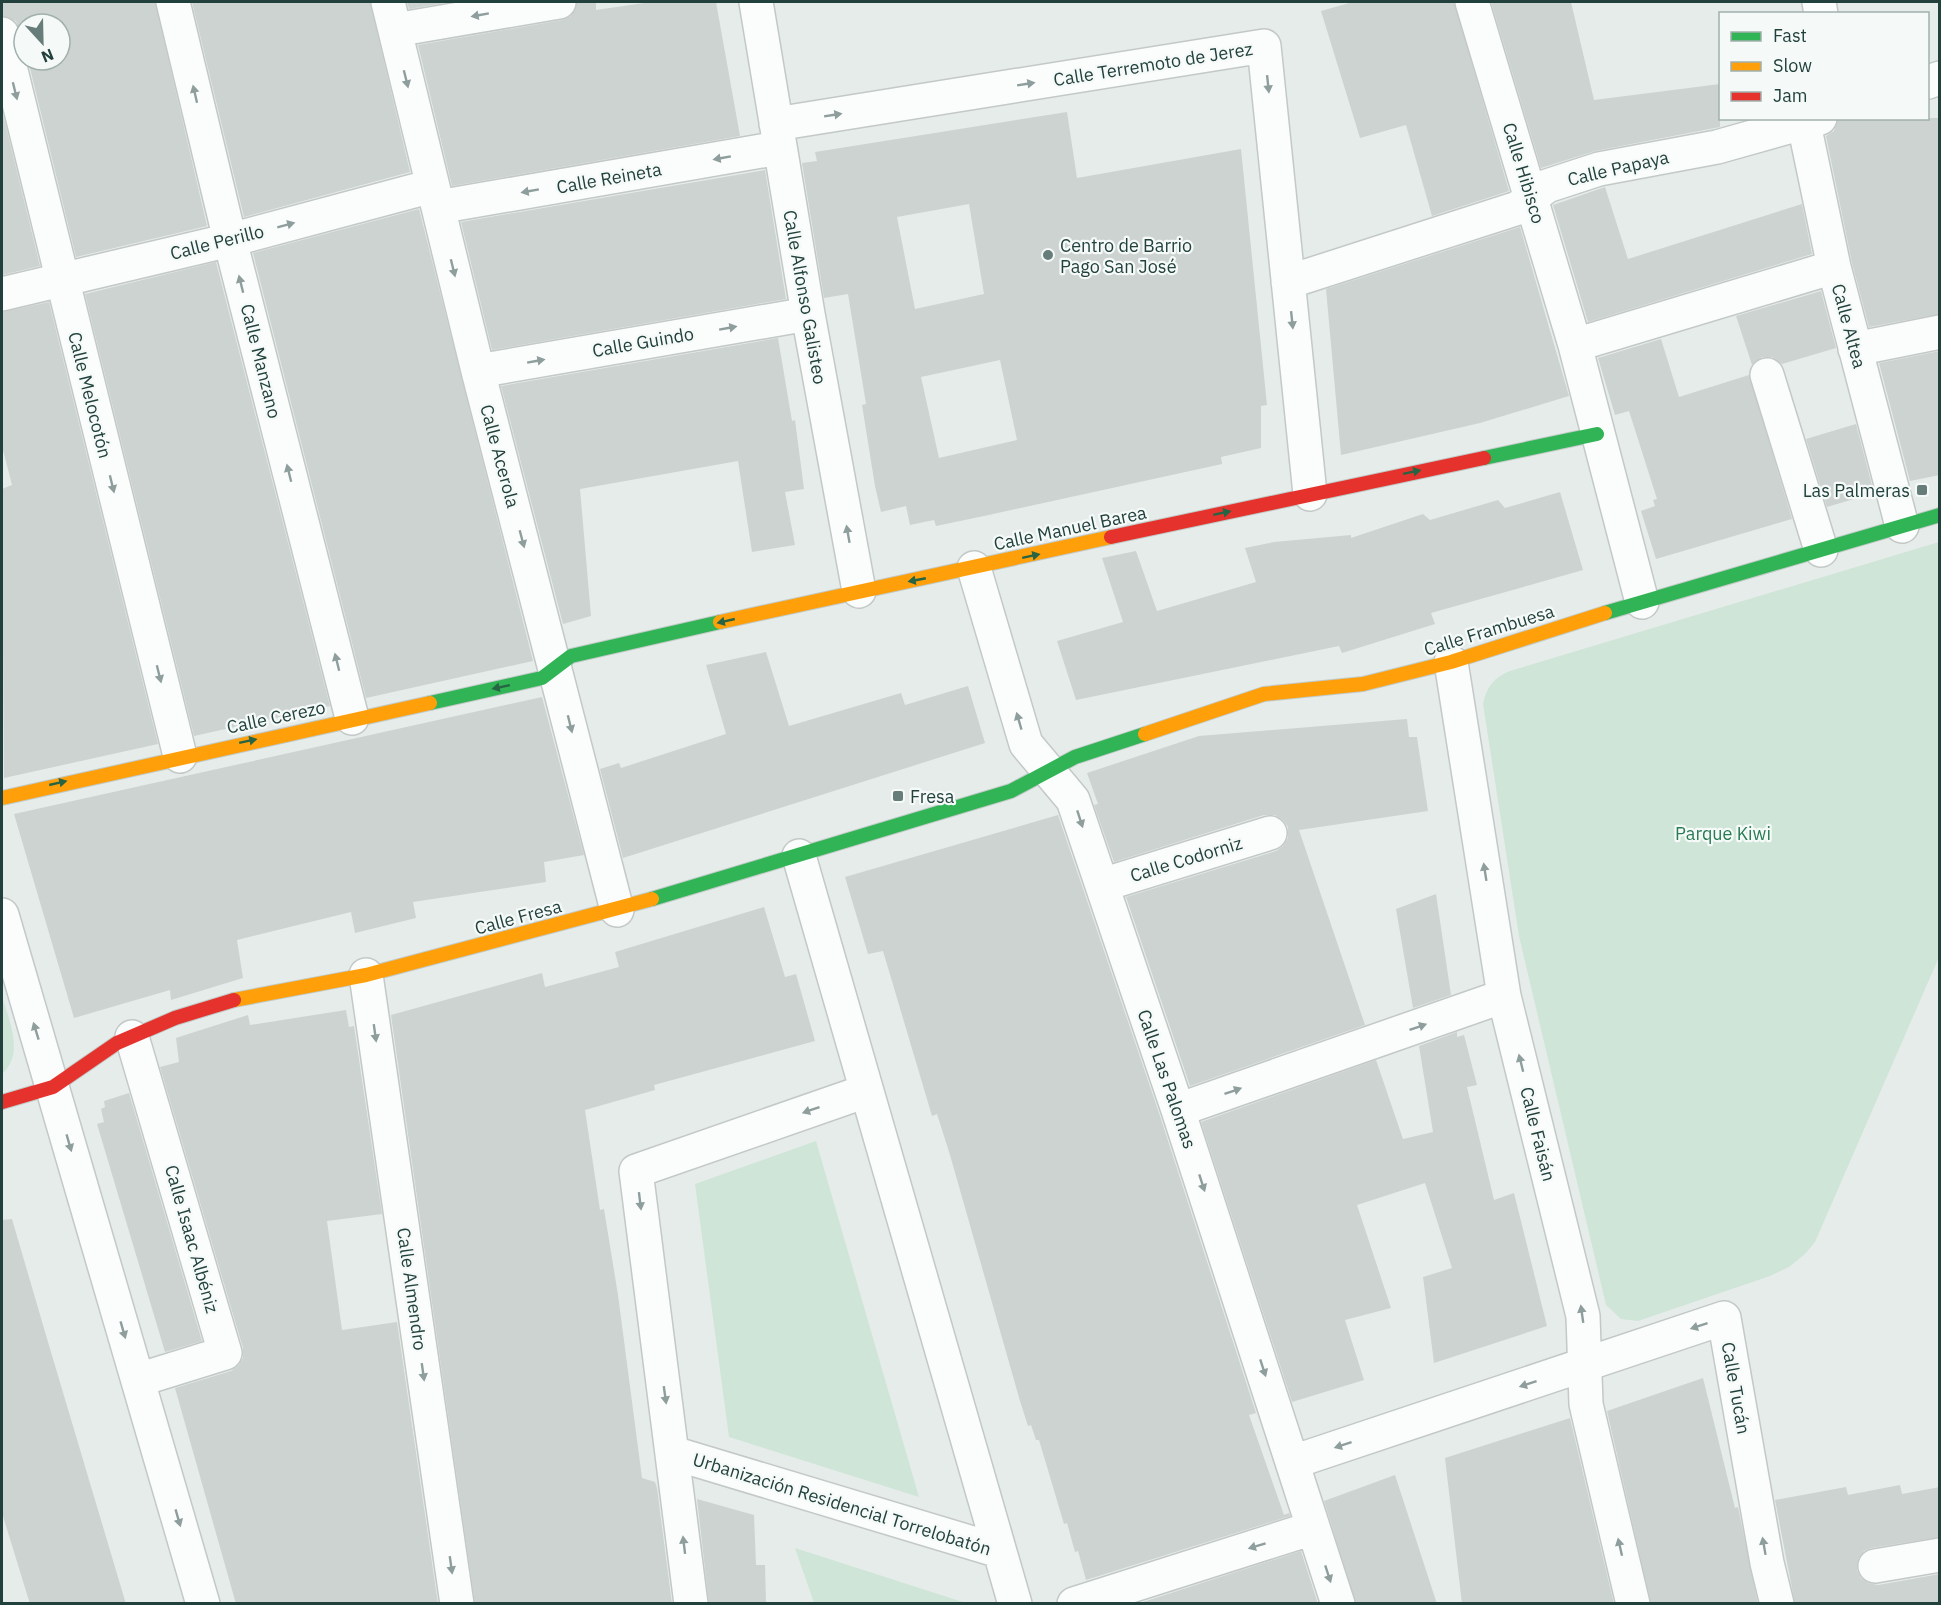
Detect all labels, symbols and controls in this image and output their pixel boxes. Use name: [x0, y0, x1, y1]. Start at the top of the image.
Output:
one-way arrow: [471, 11, 490, 20]
north arrow: [12, 12, 72, 72]
legend: [1719, 12, 1929, 120]
text: Fast: [1773, 24, 1807, 47]
street label: Calle Terremoto de Jerez: [1052, 37, 1254, 91]
text: N: [38, 44, 57, 67]
text: Slow: [1773, 54, 1812, 77]
one-way arrow: [402, 70, 412, 88]
one-way arrow: [1263, 75, 1272, 94]
one-way arrow: [1017, 79, 1036, 88]
one-way arrow: [11, 82, 21, 100]
text: Jam: [1773, 84, 1808, 107]
one-way arrow: [190, 85, 200, 104]
one-way arrow: [824, 110, 843, 119]
street label: Calle Hibisco: [1498, 120, 1550, 226]
street label: Calle Papaya: [1565, 145, 1671, 191]
one-way arrow: [712, 154, 731, 163]
street label: Calle Reineta: [555, 157, 664, 199]
one-way arrow: [520, 187, 539, 196]
street label: Calle Alfonso Galisteo: [778, 208, 832, 386]
street label: Calle Perillo: [168, 219, 266, 265]
one-way arrow: [277, 220, 295, 229]
place label: Centro de Barrio Pago San José: [1060, 234, 1192, 278]
marker: Centro de Barrio Pago San José: [1041, 248, 1055, 262]
one-way arrow: [448, 259, 458, 277]
one-way arrow: [236, 275, 245, 293]
street label: Calle Altea: [1827, 281, 1871, 371]
street label: Calle Manzano: [236, 301, 286, 421]
one-way arrow: [1287, 311, 1296, 330]
street label: Calle Guindo: [590, 322, 696, 362]
one-way arrow: [718, 323, 737, 332]
street label: Calle Melocotón: [63, 329, 117, 461]
one-way arrow: [526, 356, 545, 365]
street label: Calle Acerola: [475, 402, 525, 511]
one-way arrow: [284, 464, 294, 482]
one-way arrow: [1403, 467, 1422, 477]
one-way arrow: [107, 475, 117, 494]
place label: Las Palmeras: [1803, 479, 1910, 502]
marker: Las Palmeras: [1915, 483, 1929, 497]
street label: Calle Manuel Barea: [991, 500, 1149, 555]
one-way arrow: [1212, 508, 1231, 518]
one-way arrow: [843, 524, 852, 543]
one-way arrow: [517, 529, 527, 548]
one-way arrow: [1022, 550, 1040, 560]
one-way arrow: [907, 576, 926, 585]
street label: Calle Frambuesa: [1421, 599, 1557, 661]
one-way arrow: [716, 617, 735, 626]
one-way arrow: [332, 653, 342, 671]
one-way arrow: [155, 664, 165, 683]
one-way arrow: [492, 682, 510, 692]
street label: Calle Cerezo: [225, 695, 327, 739]
one-way arrow: [1014, 712, 1023, 730]
one-way arrow: [565, 715, 575, 733]
one-way arrow: [239, 736, 258, 745]
one-way arrow: [49, 778, 67, 788]
place label: Fresa: [910, 785, 955, 808]
marker: Fresa: [891, 789, 905, 803]
one-way arrow: [1075, 810, 1085, 828]
park label: Parque Kiwi: [1675, 822, 1771, 845]
street label: Calle Codorniz: [1127, 831, 1245, 887]
one-way arrow: [1480, 862, 1489, 881]
street label: Calle Fresa: [472, 894, 564, 940]
street label: Calle Las Palomas: [1132, 1006, 1202, 1152]
one-way arrow: [1409, 1021, 1427, 1031]
one-way arrow: [31, 1022, 40, 1040]
one-way arrow: [370, 1024, 379, 1043]
one-way arrow: [1515, 1054, 1525, 1072]
street label: Calle Faisán: [1515, 1084, 1561, 1184]
one-way arrow: [1225, 1086, 1243, 1096]
one-way arrow: [802, 1105, 820, 1115]
one-way arrow: [65, 1134, 74, 1152]
street label: Calle Isaac Albéniz: [160, 1162, 224, 1316]
one-way arrow: [1198, 1174, 1207, 1192]
one-way arrow: [635, 1192, 644, 1211]
street label: Calle Almendro: [392, 1226, 432, 1352]
one-way arrow: [1577, 1304, 1586, 1323]
one-way arrow: [119, 1321, 128, 1339]
one-way arrow: [1690, 1322, 1708, 1332]
street label: Calle Tucán: [1717, 1340, 1755, 1436]
one-way arrow: [1258, 1359, 1268, 1377]
one-way arrow: [419, 1362, 428, 1381]
one-way arrow: [1519, 1379, 1537, 1389]
one-way arrow: [661, 1385, 670, 1404]
one-way arrow: [1334, 1441, 1352, 1451]
street label: Urbanización Residencial Torrelobatón: [690, 1448, 994, 1560]
one-way arrow: [174, 1509, 183, 1527]
one-way arrow: [679, 1536, 689, 1555]
one-way arrow: [1614, 1537, 1624, 1556]
one-way arrow: [1760, 1537, 1769, 1556]
one-way arrow: [1248, 1542, 1266, 1551]
one-way arrow: [447, 1555, 456, 1574]
one-way arrow: [1324, 1565, 1333, 1583]

